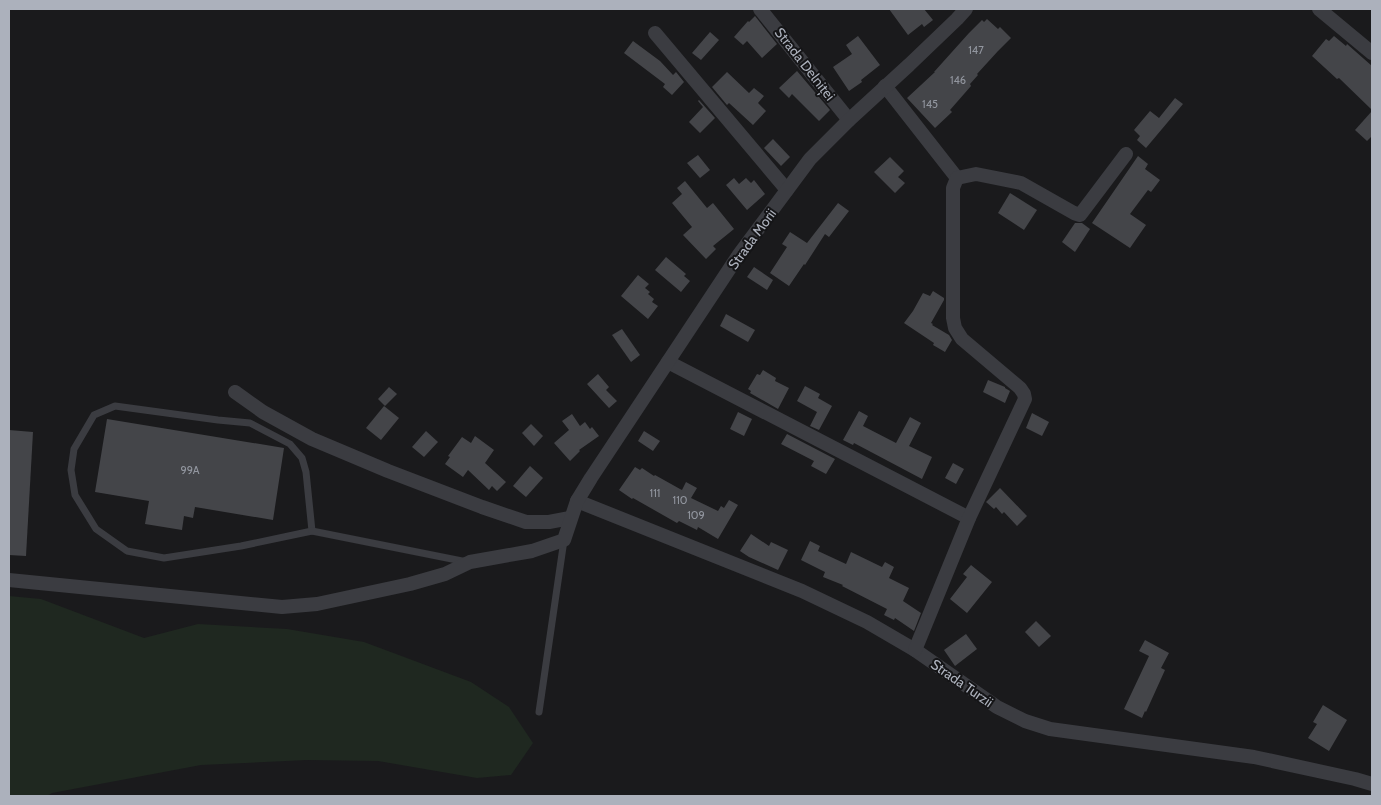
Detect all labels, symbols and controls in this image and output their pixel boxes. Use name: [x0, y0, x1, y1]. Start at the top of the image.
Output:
street label: Strada Delniței: [771, 24, 839, 104]
house number: 147: [968, 43, 984, 57]
house number: 146: [950, 73, 966, 87]
house number: 145: [922, 97, 938, 111]
street label: Strada Morii: [724, 205, 780, 273]
house number: 99A: [180, 463, 200, 477]
house number: 111: [650, 486, 660, 500]
house number: 110: [673, 493, 688, 507]
house number: 109: [687, 508, 705, 522]
street label: Strada Turzii: [927, 655, 997, 711]

